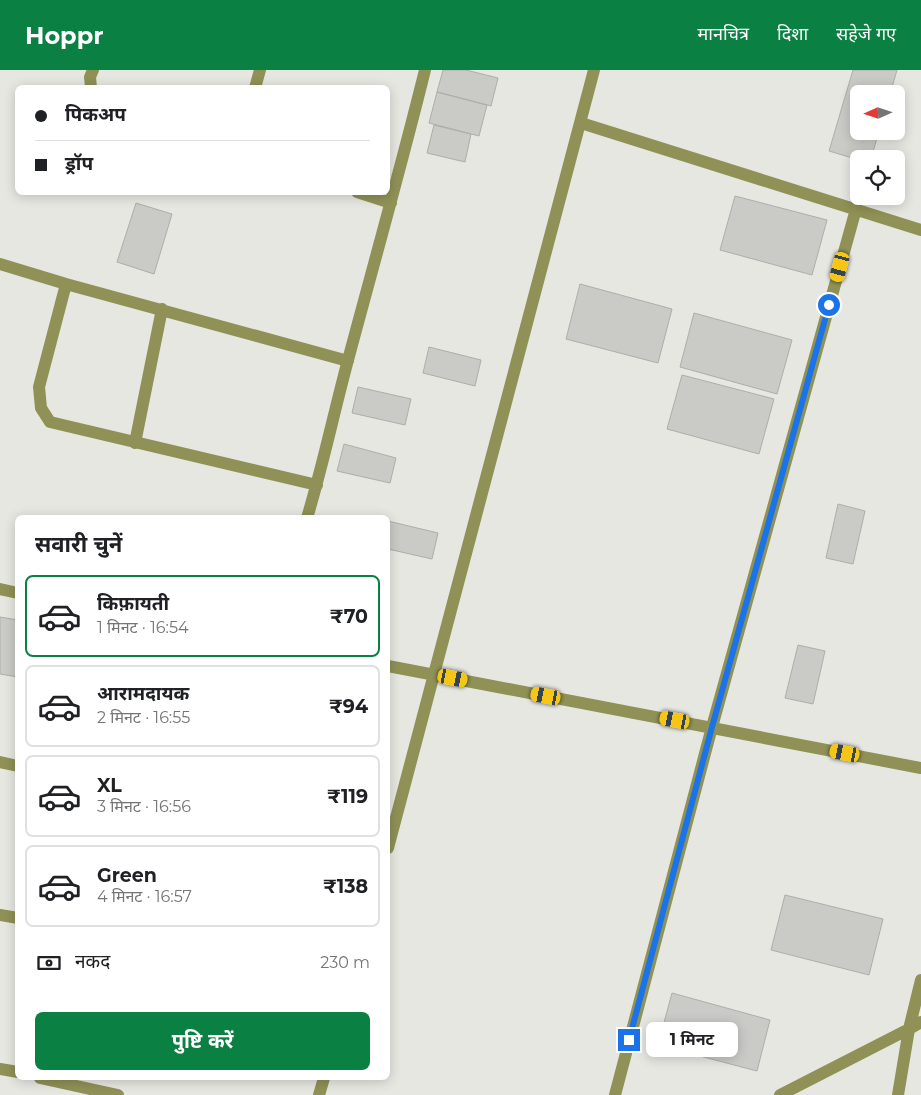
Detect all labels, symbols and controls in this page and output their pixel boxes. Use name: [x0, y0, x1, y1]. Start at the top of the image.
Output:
text: Hoppr: [25, 21, 104, 50]
text: मानचित्र: [698, 23, 749, 45]
text: दिशा: [777, 23, 808, 45]
text: सहेजे गए: [836, 23, 896, 45]
north arrow: [850, 85, 905, 140]
map controls: [850, 85, 905, 205]
text: पिकअप: [65, 103, 126, 126]
button: locate: [850, 150, 905, 205]
text: ड्रॉप: [65, 152, 93, 175]
car: [828, 251, 851, 283]
route start: [818, 294, 840, 316]
text: सवारी चुनें: [35, 531, 122, 558]
text: किफ़ायती: [97, 592, 169, 615]
icon: car: [37, 594, 82, 639]
text: ₹70: [330, 605, 368, 628]
text: 1 मिनट · 16:54: [97, 618, 189, 637]
car: [436, 668, 469, 688]
text: आरामदायक: [97, 682, 189, 705]
icon: car: [37, 684, 82, 729]
car: [529, 686, 562, 706]
text: ₹94: [329, 695, 368, 718]
text: 2 मिनट · 16:55: [97, 708, 190, 727]
car: [658, 710, 691, 730]
car: [828, 743, 861, 763]
icon: car: [37, 774, 82, 819]
text: XL: [97, 774, 122, 797]
text: ₹119: [327, 785, 368, 808]
text: 3 मिनट · 16:56: [97, 797, 191, 816]
icon: car: [37, 864, 82, 909]
text: Green: [97, 864, 157, 887]
text: ₹138: [323, 875, 368, 898]
text: 4 मिनट · 16:57: [97, 887, 192, 906]
icon: cash: [35, 949, 63, 977]
text: नकद: [75, 950, 110, 973]
text: 230 m: [320, 953, 370, 972]
button: पुष्टि करें: [35, 1012, 370, 1070]
callout: 1 मिनट: [646, 1022, 739, 1058]
route end: [618, 1029, 640, 1051]
text: 1 मिनट: [670, 1030, 714, 1049]

